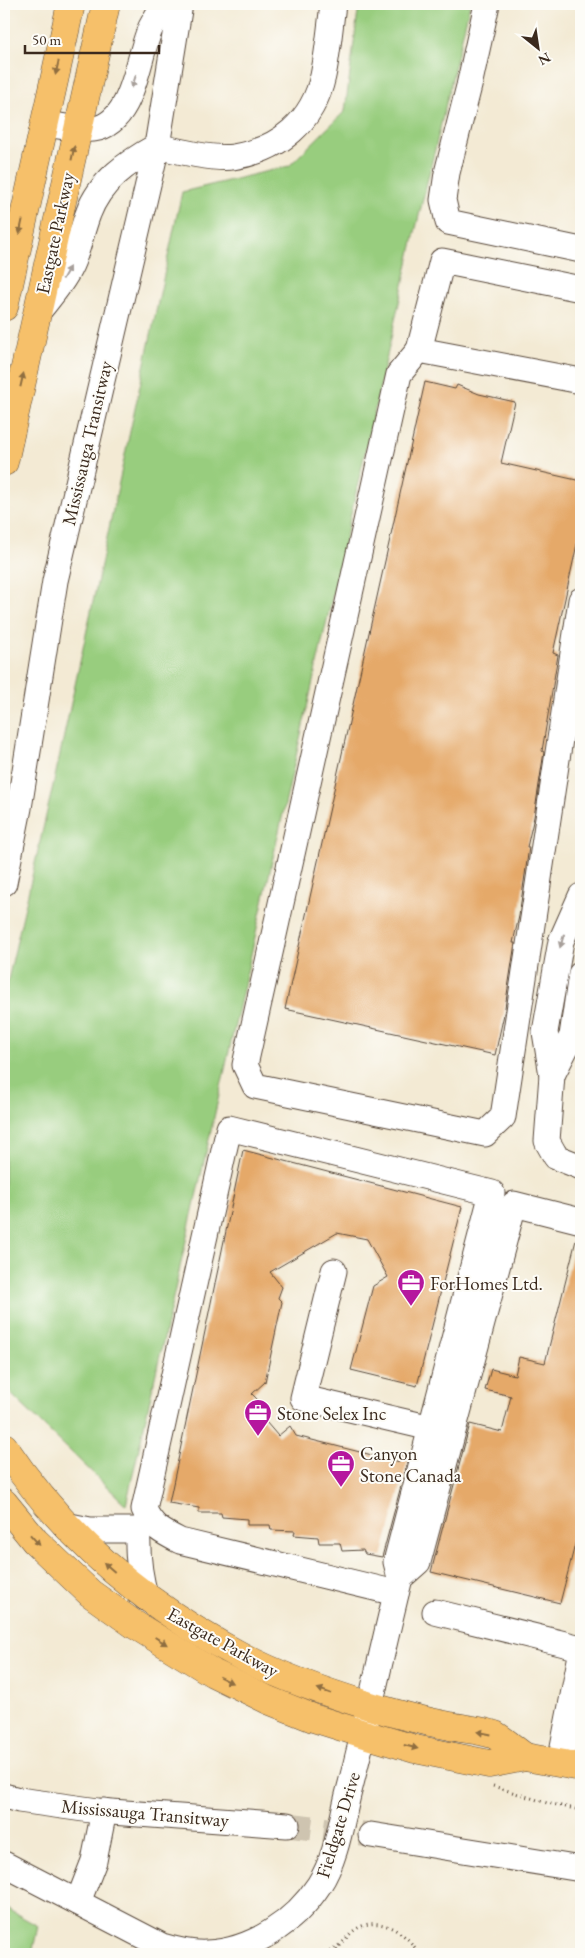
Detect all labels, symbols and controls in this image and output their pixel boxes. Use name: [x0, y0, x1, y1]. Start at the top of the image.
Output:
scale bar: [25, 22, 159, 54]
north arrow: [512, 22, 562, 72]
text: 50 m: [32, 30, 61, 49]
text: N: [535, 49, 554, 70]
one-way arrow: [53, 61, 61, 76]
one-way arrow: [130, 73, 138, 88]
one-way arrow: [69, 145, 77, 161]
street label: Eastgate Parkway: [30, 169, 80, 296]
one-way arrow: [17, 219, 25, 235]
one-way arrow: [62, 266, 71, 280]
street label: Mississauga Transitway: [56, 358, 118, 528]
one-way arrow: [18, 373, 26, 388]
one-way arrow: [557, 934, 565, 949]
office icon: ForHomes Ltd.: [396, 1268, 426, 1307]
place label: ForHomes Ltd.: [430, 1271, 543, 1296]
office icon: Stone Selex Inc: [243, 1398, 273, 1437]
place label: Stone Selex Inc: [277, 1401, 387, 1426]
place label: Canyon Stone Canada: [360, 1441, 462, 1488]
office icon: Canyon Stone Canada: [326, 1449, 356, 1488]
one-way arrow: [29, 1534, 41, 1546]
one-way arrow: [103, 1561, 115, 1573]
street label: Eastgate Parkway: [163, 1601, 284, 1683]
one-way arrow: [154, 1637, 168, 1646]
one-way arrow: [219, 1676, 233, 1684]
one-way arrow: [316, 1687, 331, 1695]
one-way arrow: [476, 1729, 492, 1737]
one-way arrow: [403, 1744, 418, 1752]
street label: Fieldgate Drive: [310, 1769, 366, 1881]
street label: Mississauga Transitway: [60, 1793, 231, 1833]

